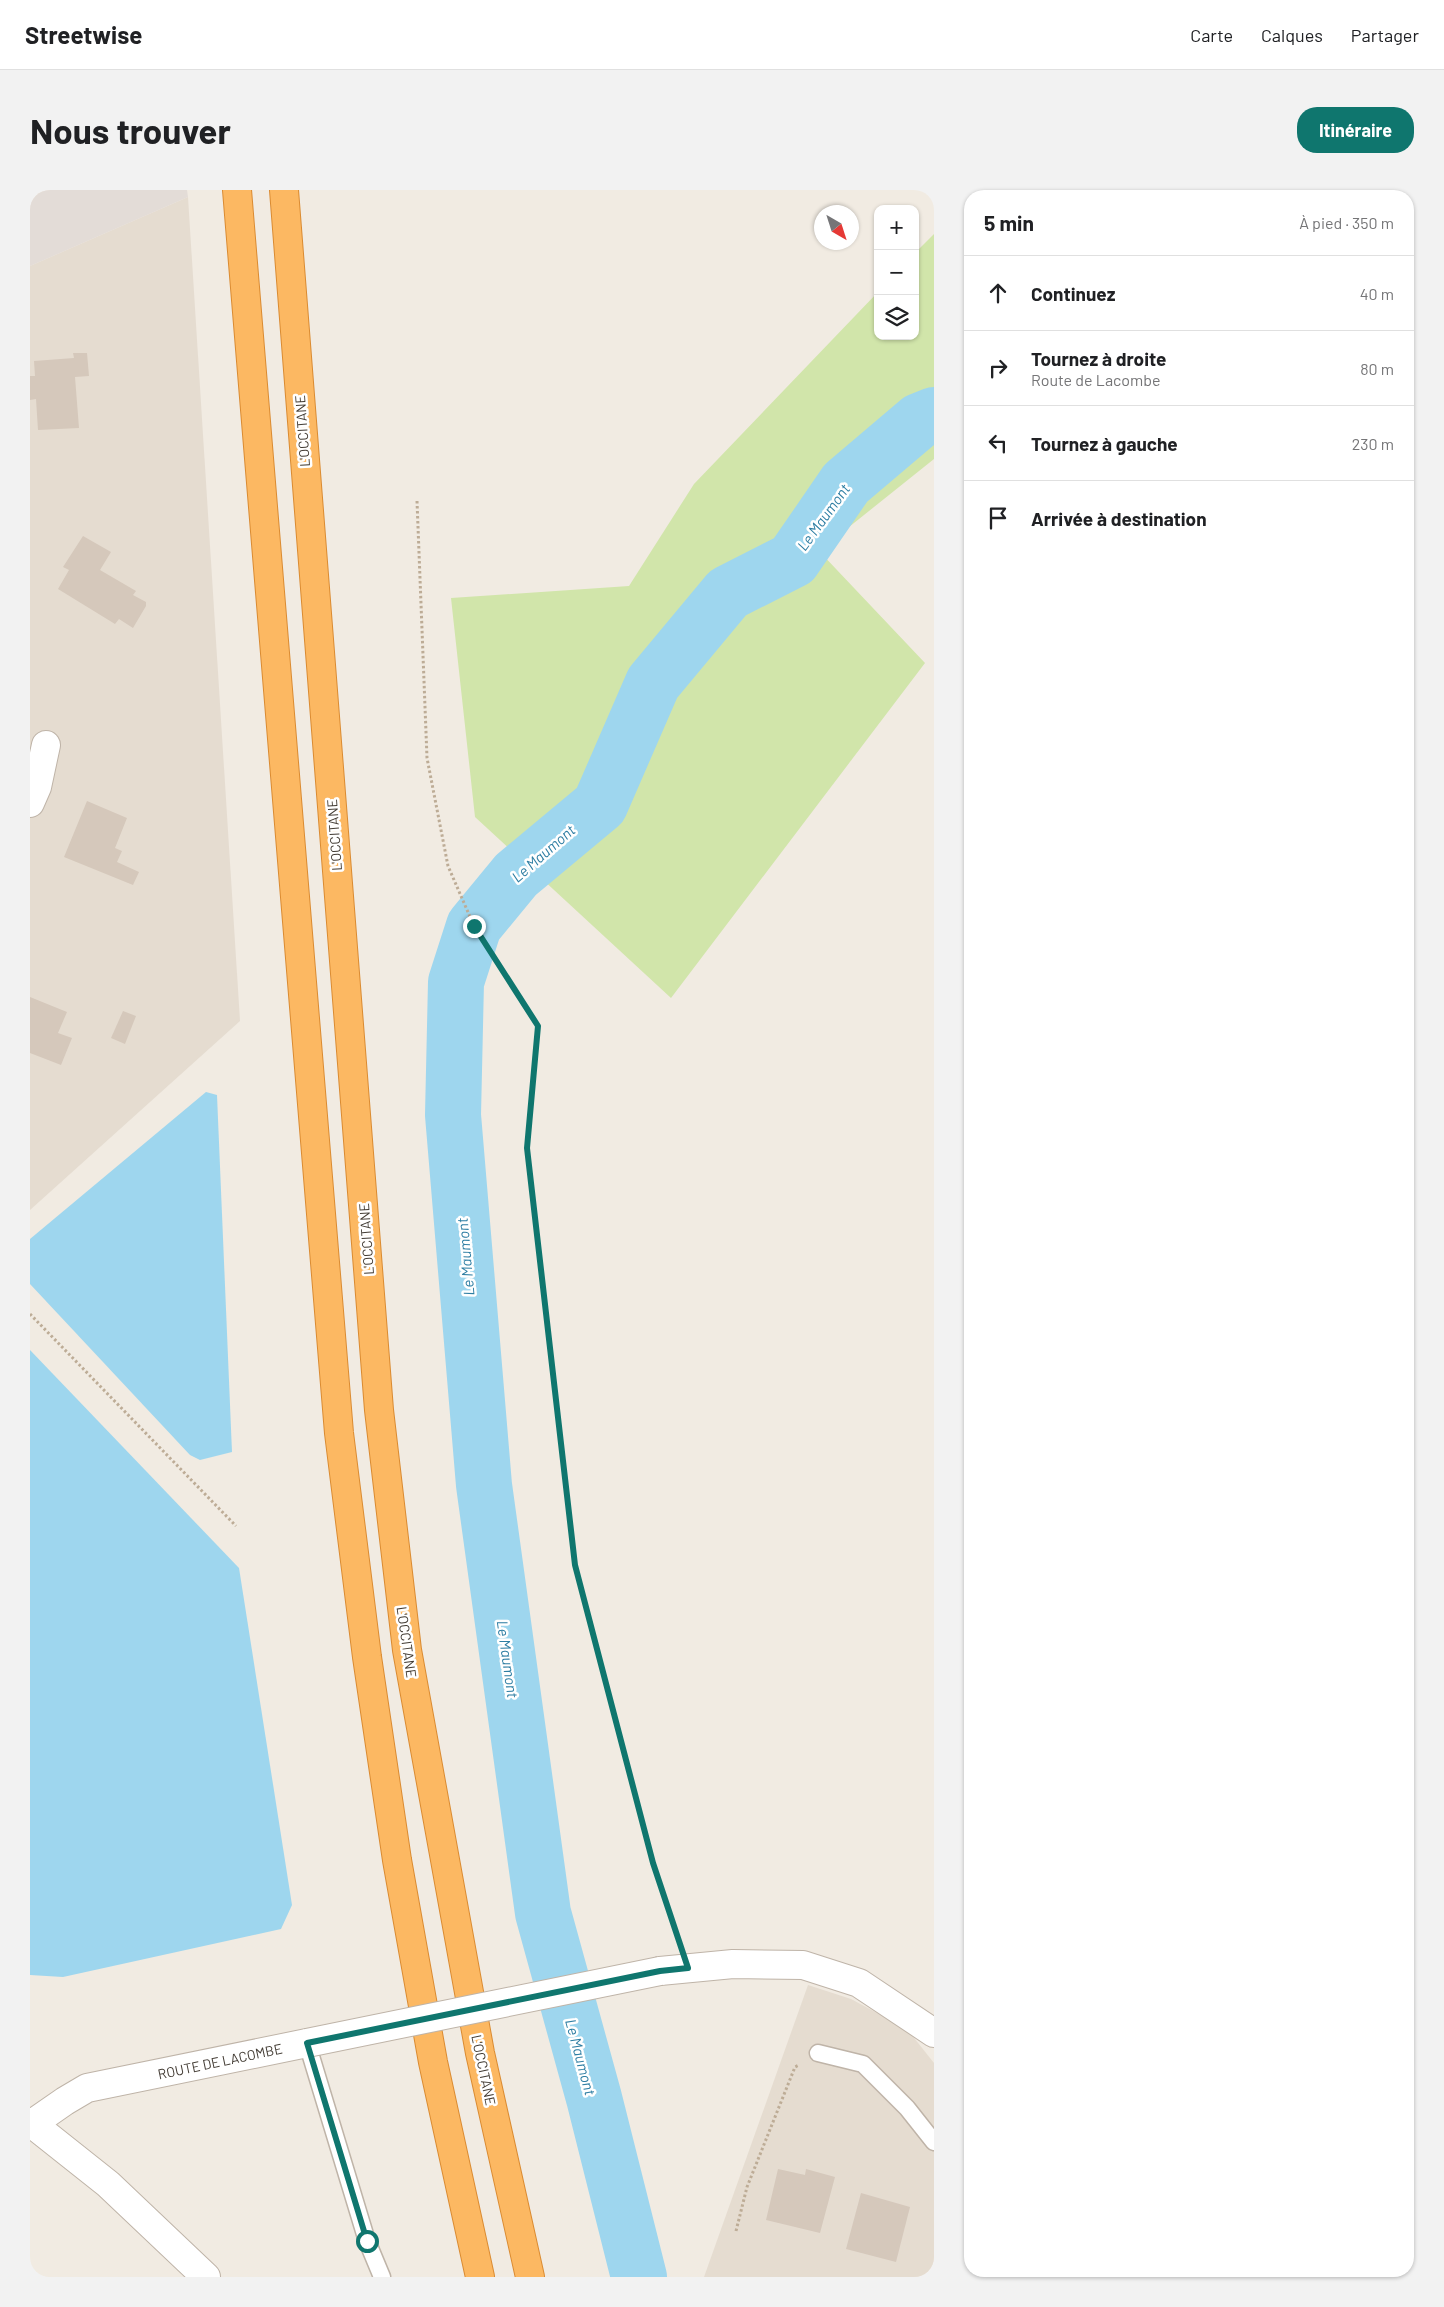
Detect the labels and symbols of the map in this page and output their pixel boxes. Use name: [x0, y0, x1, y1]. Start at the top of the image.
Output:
north arrow: [814, 205, 859, 250]
street label: L'OCCITANE: [291, 395, 313, 467]
water label: Le Maumont: [793, 480, 854, 554]
street label: L'OCCITANE: [323, 799, 345, 871]
water label: Le Maumont: [508, 820, 579, 885]
route end: [463, 915, 486, 938]
street label: L'OCCITANE: [355, 1203, 377, 1275]
water label: Le Maumont: [453, 1217, 477, 1297]
street label: L'OCCITANE: [394, 1605, 420, 1679]
water label: Le Maumont: [494, 1619, 522, 1700]
water label: Le Maumont: [562, 2017, 600, 2098]
street label: L'OCCITANE: [468, 2033, 500, 2107]
street label: ROUTE DE LACOMBE: [156, 2039, 284, 2083]
route start: [356, 2230, 379, 2253]

